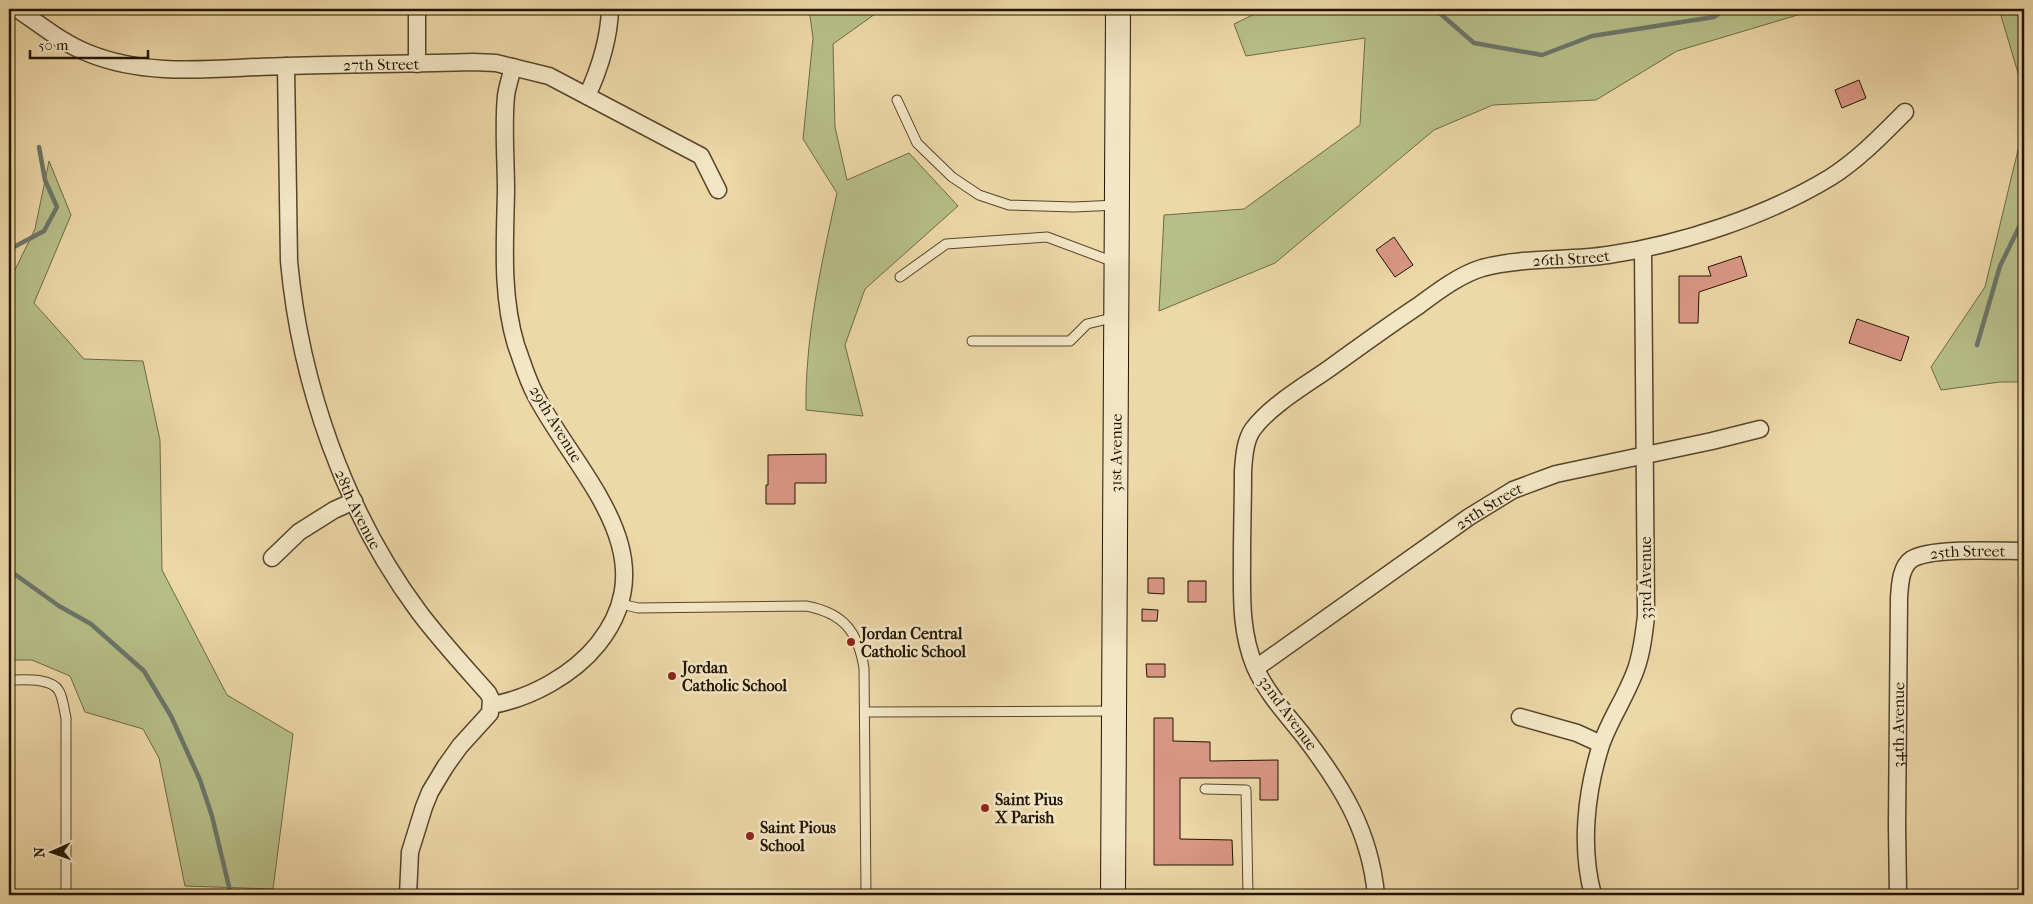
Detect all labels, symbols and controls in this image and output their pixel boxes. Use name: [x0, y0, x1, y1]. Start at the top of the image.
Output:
scale bar: [30, 28, 148, 60]
text: 50 m: [38, 36, 69, 54]
street label: 27th Street: [343, 54, 420, 74]
street label: 26th Street: [1532, 245, 1611, 270]
street label: 29th Avenue: [526, 382, 586, 466]
street label: 31st Avenue: [1106, 413, 1125, 493]
street label: 28th Avenue: [331, 466, 386, 552]
street label: 25th Street: [1451, 478, 1525, 533]
street label: 33rd Avenue: [1636, 536, 1655, 620]
street label: 25th Street: [1928, 541, 2006, 563]
place label: Jordan Central Catholic School: [859, 624, 967, 661]
marker: Jordan Central Catholic School: [845, 636, 857, 648]
place label: Jordan Catholic School: [680, 658, 788, 695]
marker: Jordan Catholic School: [666, 670, 678, 682]
street label: 32nd Avenue: [1255, 672, 1322, 754]
street label: 34th Avenue: [1888, 682, 1908, 768]
place label: Saint Pius X Parish: [994, 790, 1063, 827]
marker: Saint Pius X Parish: [979, 802, 991, 814]
place label: Saint Pious School: [760, 818, 836, 855]
north arrow: [28, 826, 78, 876]
marker: Saint Pious School: [744, 830, 756, 842]
text: N: [31, 846, 48, 858]

